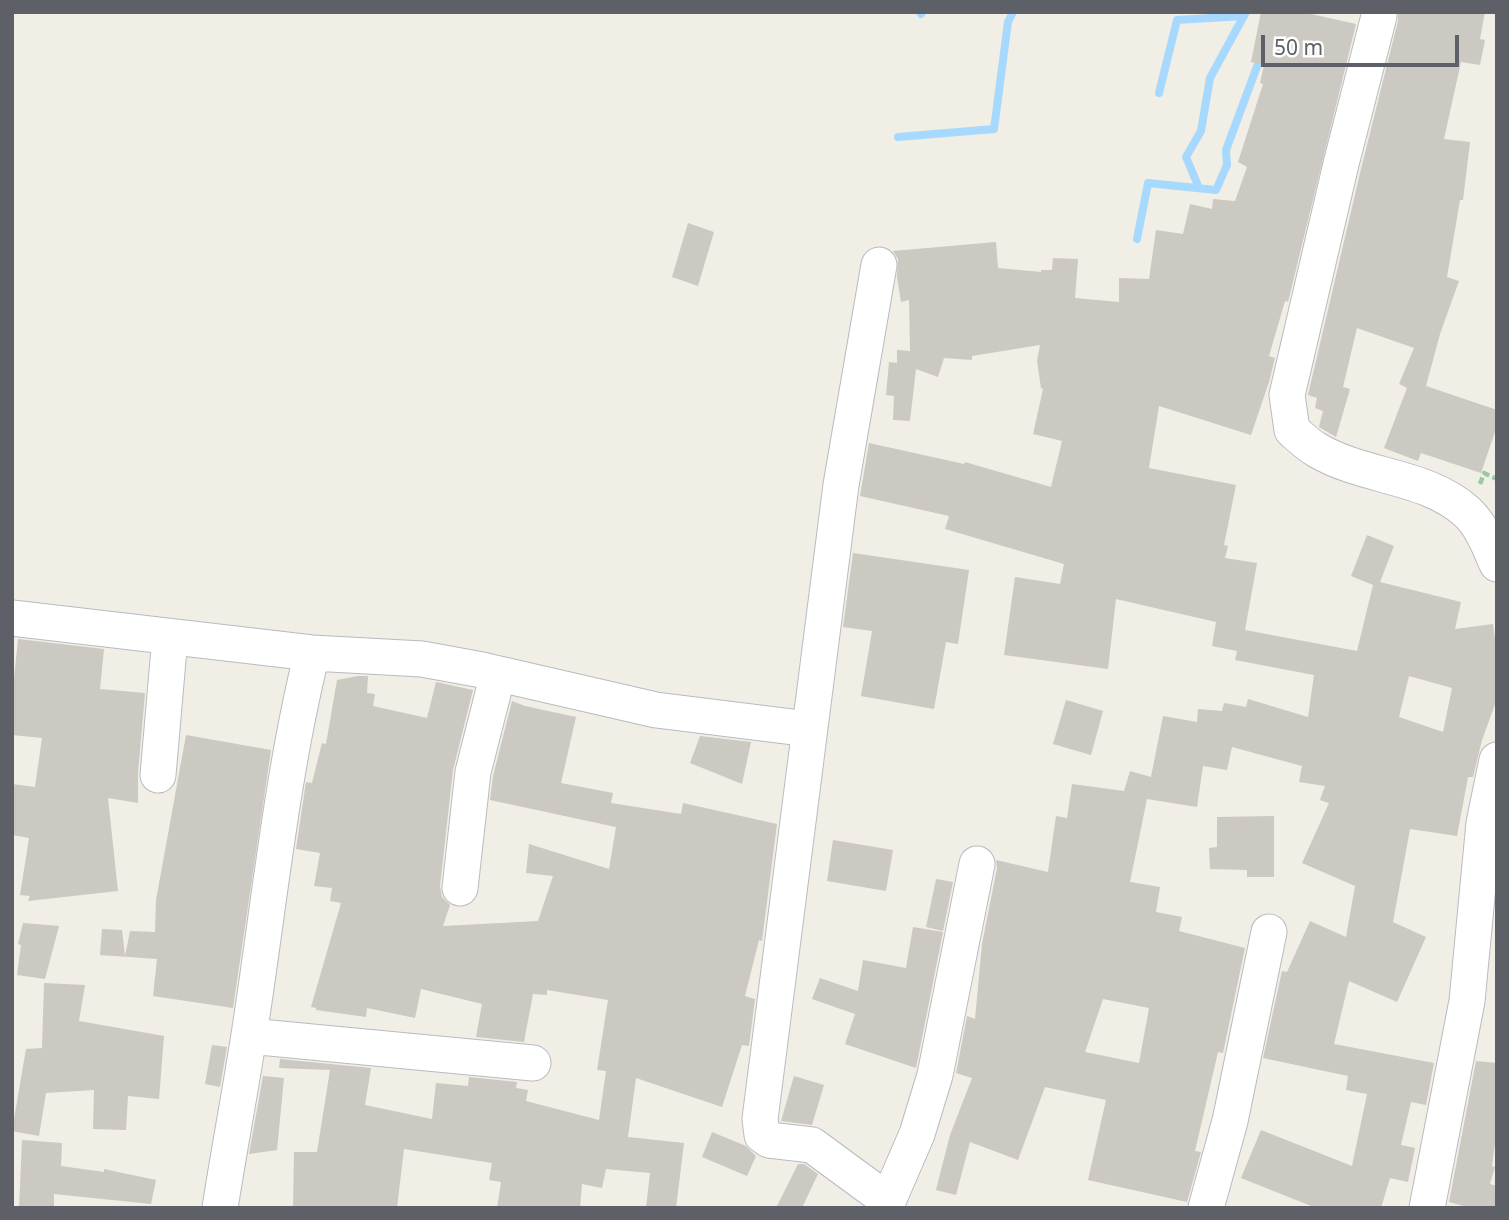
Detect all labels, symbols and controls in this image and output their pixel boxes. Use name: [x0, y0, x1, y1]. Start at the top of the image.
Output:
scale bar: [1264, 21, 1462, 65]
text: 50 m: [1274, 33, 1323, 61]

